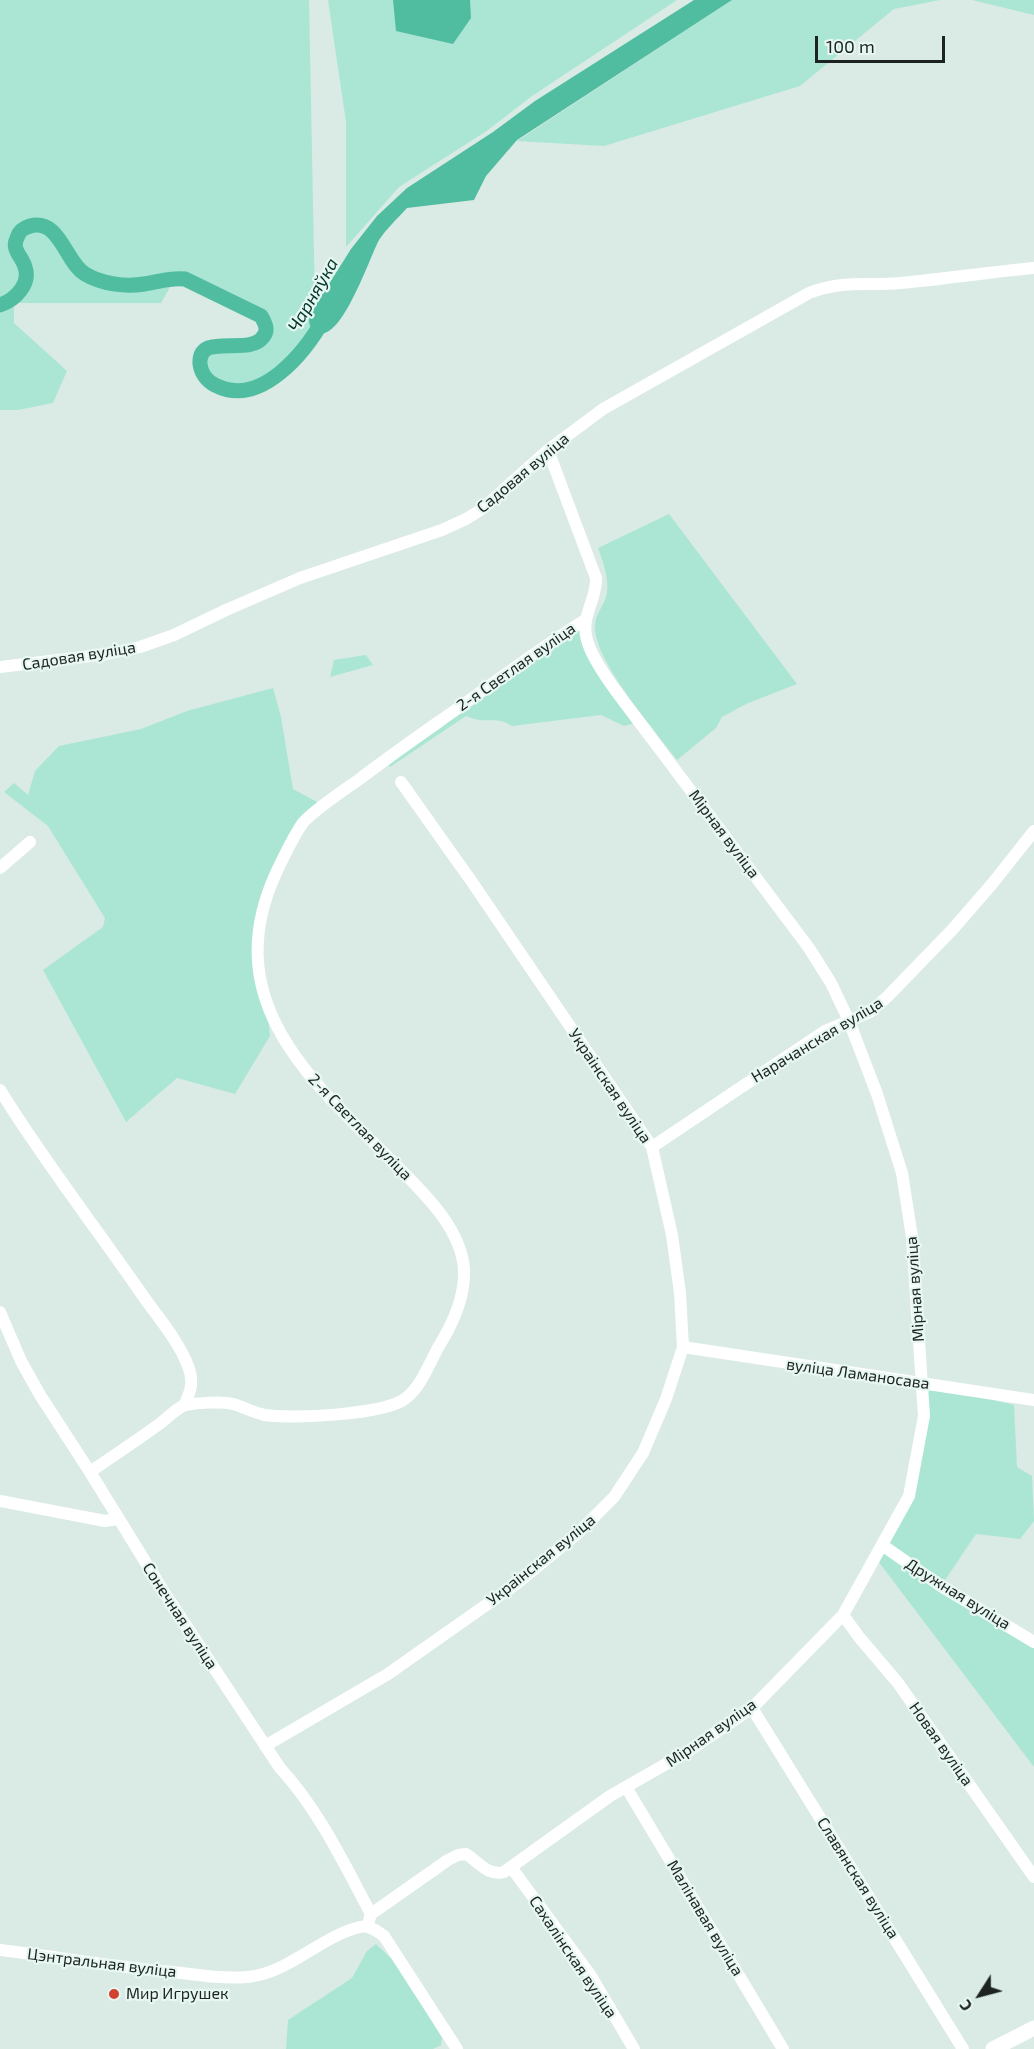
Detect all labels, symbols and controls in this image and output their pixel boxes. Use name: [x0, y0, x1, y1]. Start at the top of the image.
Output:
scale bar: [818, 24, 948, 62]
text: 100 m: [826, 35, 875, 57]
water label: Чарняўка: [283, 254, 343, 336]
street label: Садовая вуліца: [473, 429, 573, 517]
street label: 2-я Светлая вуліца: [453, 619, 579, 715]
street label: Садовая вуліца: [21, 638, 137, 674]
street label: Мірная вуліца: [684, 786, 764, 882]
street label: Нарачанская вуліца: [748, 993, 886, 1087]
street label: Украінская вуліца: [565, 1025, 655, 1147]
street label: 2-я Светлая вуліца: [304, 1070, 416, 1184]
street label: Мірная вуліца: [902, 1236, 928, 1342]
street label: вуліца Ламаносава: [785, 1354, 931, 1394]
street label: Украінская вуліца: [483, 1510, 599, 1610]
street label: Дружная вуліца: [902, 1554, 1014, 1634]
street label: Сонечная вуліца: [138, 1559, 222, 1673]
street label: Мірная вуліца: [662, 1695, 760, 1771]
street label: Новая вуліца: [905, 1698, 977, 1790]
street label: Славянская вуліца: [813, 1814, 903, 1942]
street label: Малінавая вуліца: [663, 1856, 747, 1980]
street label: Сахалінская вуліца: [525, 1892, 621, 2022]
street label: Цэнтральная вуліца: [26, 1944, 178, 1982]
north arrow: [950, 1965, 1010, 2025]
place label: Мир Игрушек: [126, 1984, 229, 2004]
marker: Мир Игрушек: [107, 1987, 121, 2001]
text: С: [955, 1996, 975, 2015]

